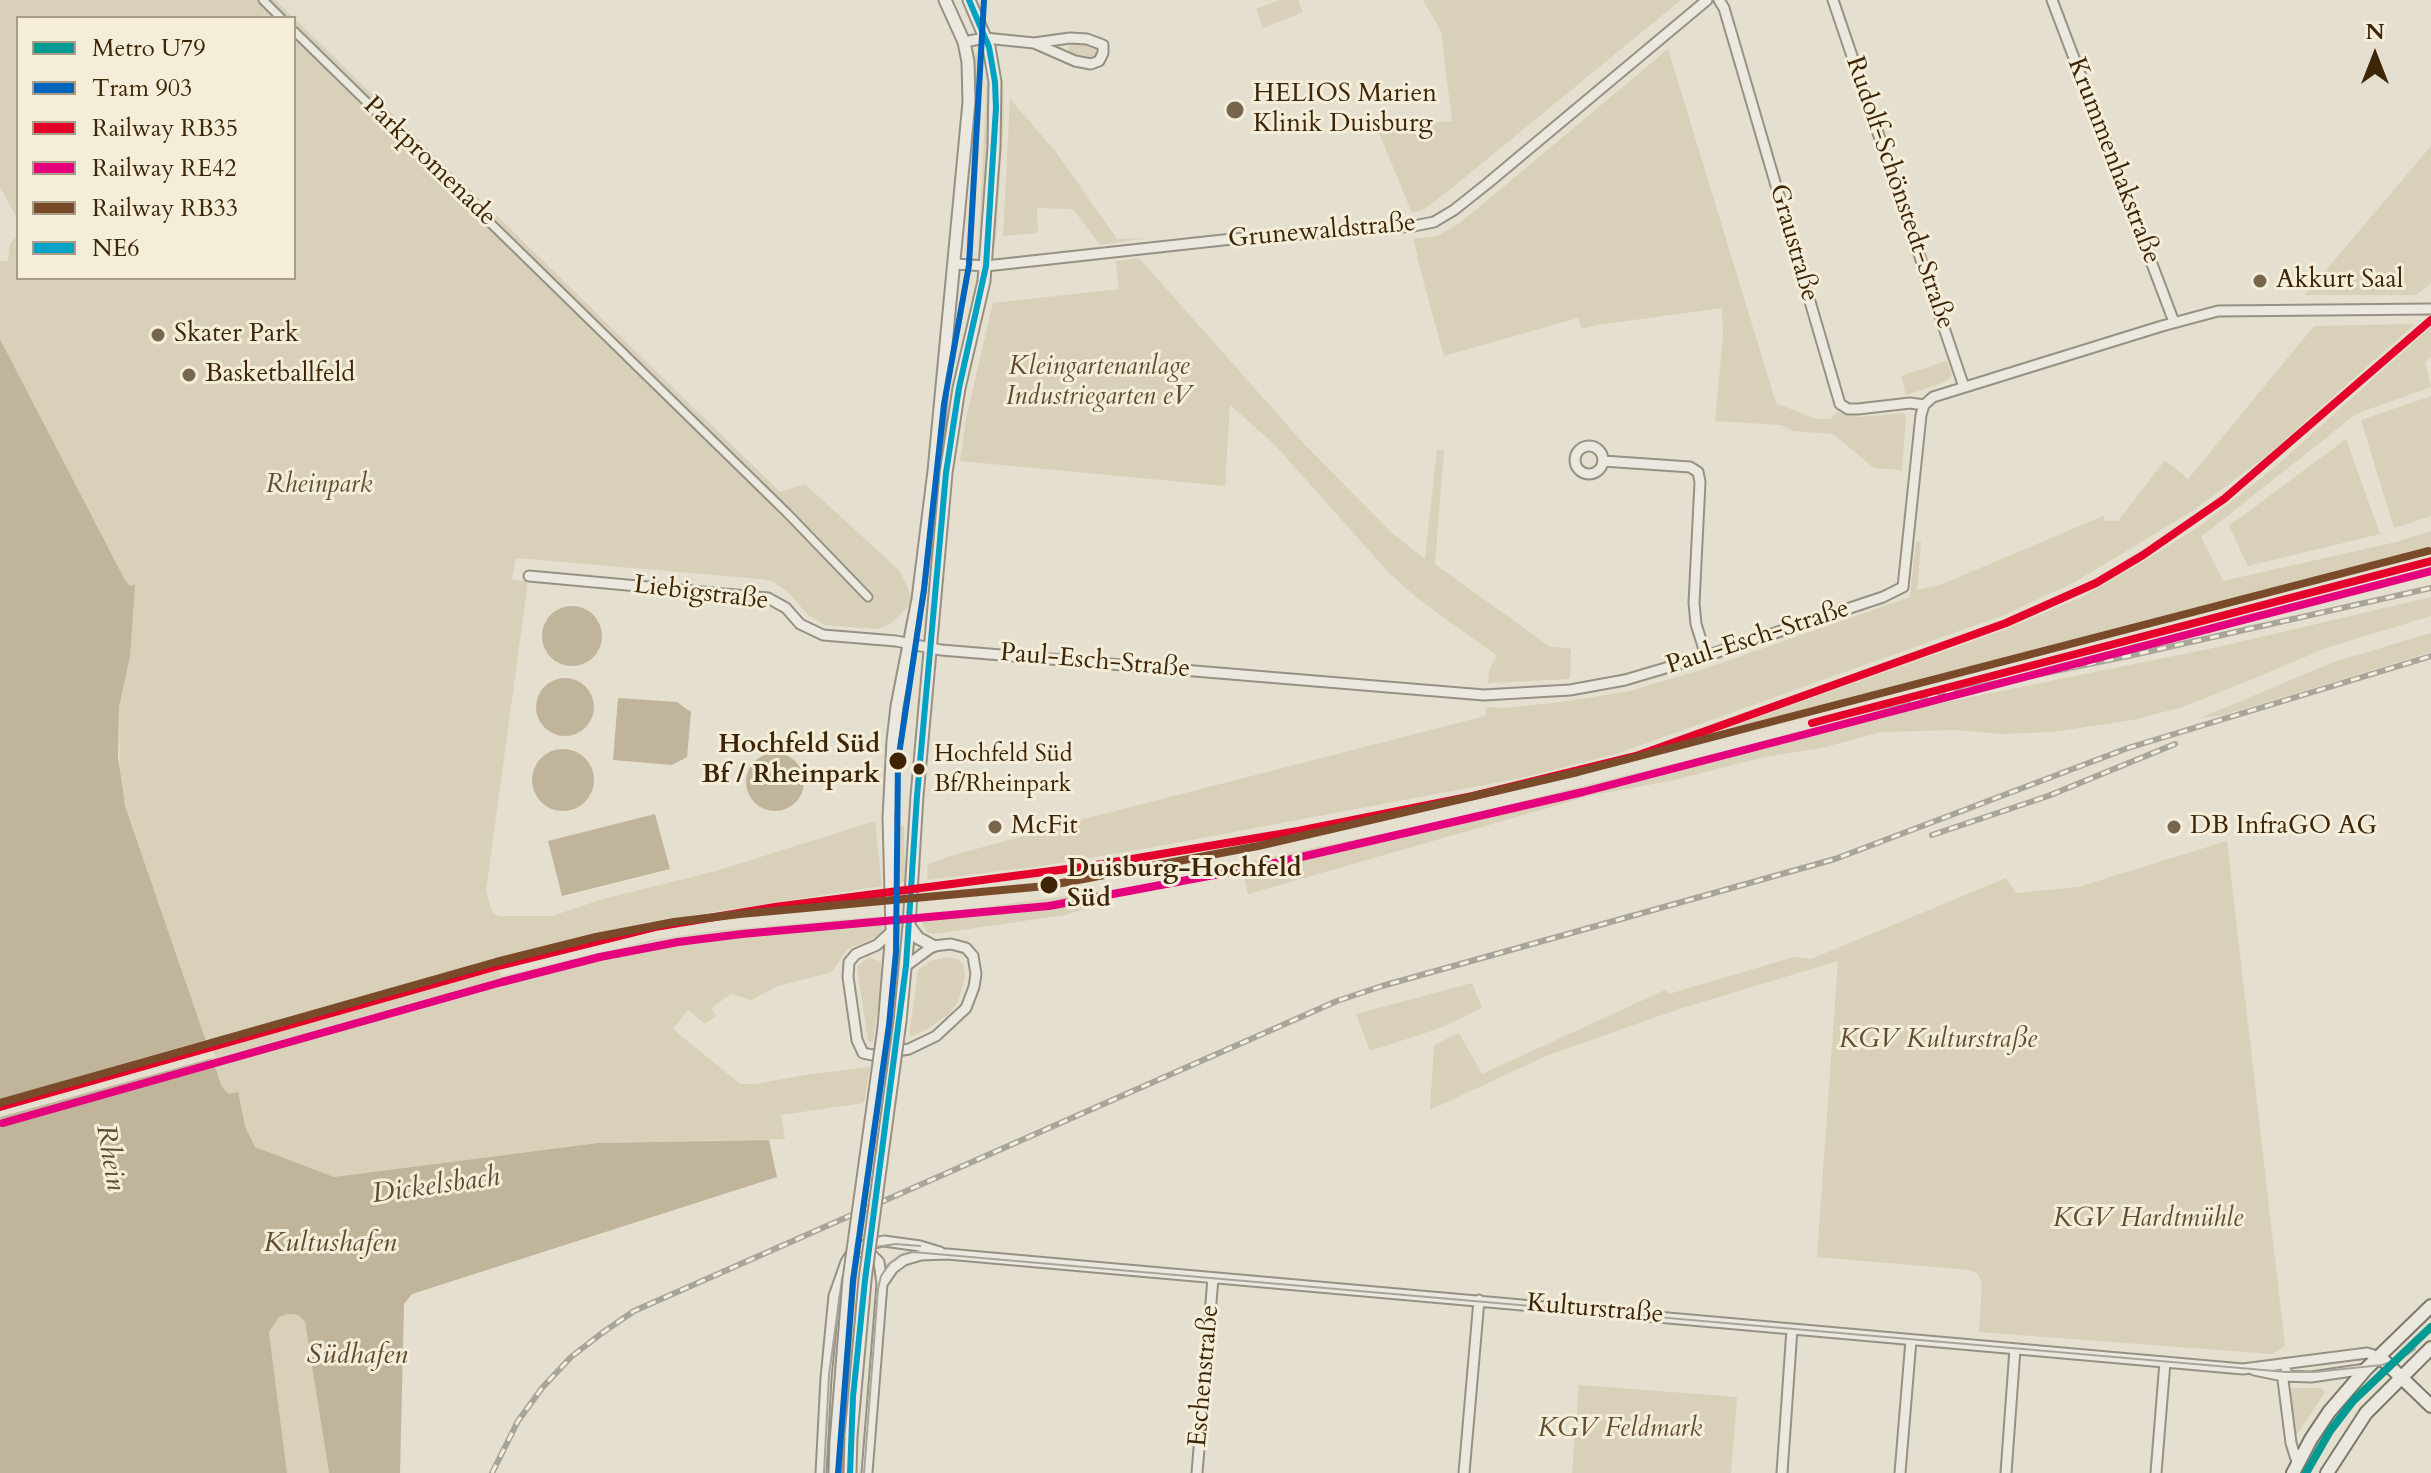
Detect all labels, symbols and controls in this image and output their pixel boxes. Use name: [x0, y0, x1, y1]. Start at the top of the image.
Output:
legend: [16, 16, 296, 280]
north arrow: [2335, 16, 2415, 96]
text: N: [2365, 17, 2385, 47]
text: Metro U79: [92, 32, 205, 65]
street label: Rudolf-Schönstedt-Straße: [1838, 53, 1960, 333]
street label: Krummenhakstraße: [2059, 54, 2167, 268]
text: Tram 903: [92, 72, 192, 105]
place label: HELIOS Marien Klinik Duisburg: [1253, 79, 1437, 140]
street label: Parkpromenade: [356, 91, 502, 233]
marker: HELIOS Marien Klinik Duisburg: [1224, 99, 1246, 121]
text: Railway RB35: [92, 112, 238, 145]
text: Railway RE42: [92, 152, 237, 185]
street label: Graustraße: [1761, 181, 1825, 305]
text: Railway RB33: [92, 192, 238, 225]
street label: Grunewaldstraße: [1227, 208, 1417, 256]
text: NE6: [92, 232, 140, 265]
place label: Akkurt Saal: [2276, 265, 2403, 297]
marker: Akkurt Saal: [2251, 272, 2269, 290]
place label: Skater Park: [174, 319, 299, 351]
marker: Skater Park: [149, 326, 167, 344]
park label: Kleingartenanlage Industriegarten eV: [1006, 352, 1192, 414]
place label: Basketballfeld: [205, 359, 355, 391]
marker: Basketballfeld: [180, 366, 198, 384]
park label: Rheinpark: [266, 470, 372, 502]
street label: Liebigstraße: [632, 570, 770, 618]
street label: Paul-Esch-Straße: [1662, 594, 1854, 682]
street label: Paul-Esch-Straße: [999, 638, 1191, 686]
place label: Hochfeld Süd Bf / Rheinpark: [702, 730, 880, 792]
place label: Hochfeld Süd Bf/Rheinpark: [934, 741, 1073, 797]
marker: Hochfeld Süd Bf / Rheinpark: [887, 750, 909, 772]
marker: Hochfeld Süd Bf/Rheinpark: [911, 761, 927, 777]
place label: McFit: [1011, 811, 1078, 843]
place label: DB InfraGO AG: [2190, 811, 2377, 843]
marker: McFit: [986, 818, 1004, 836]
marker: DB InfraGO AG: [2165, 818, 2183, 836]
place label: Duisburg-Hochfeld Süd: [1067, 854, 1302, 916]
marker: Duisburg-Hochfeld Süd: [1038, 874, 1060, 896]
park label: KGV Kulturstraße: [1839, 1025, 2037, 1057]
water label: Rhein: [87, 1123, 131, 1193]
water label: Dickelsbach: [370, 1161, 502, 1213]
park label: KGV Hardtmühle: [2053, 1204, 2243, 1236]
water label: Kultushafen: [264, 1228, 396, 1262]
street label: Kulturstraße: [1525, 1288, 1665, 1332]
street label: Eschenstraße: [1183, 1304, 1227, 1448]
water label: Südhafen: [306, 1340, 408, 1374]
park label: KGV Feldmark: [1538, 1414, 1702, 1446]

